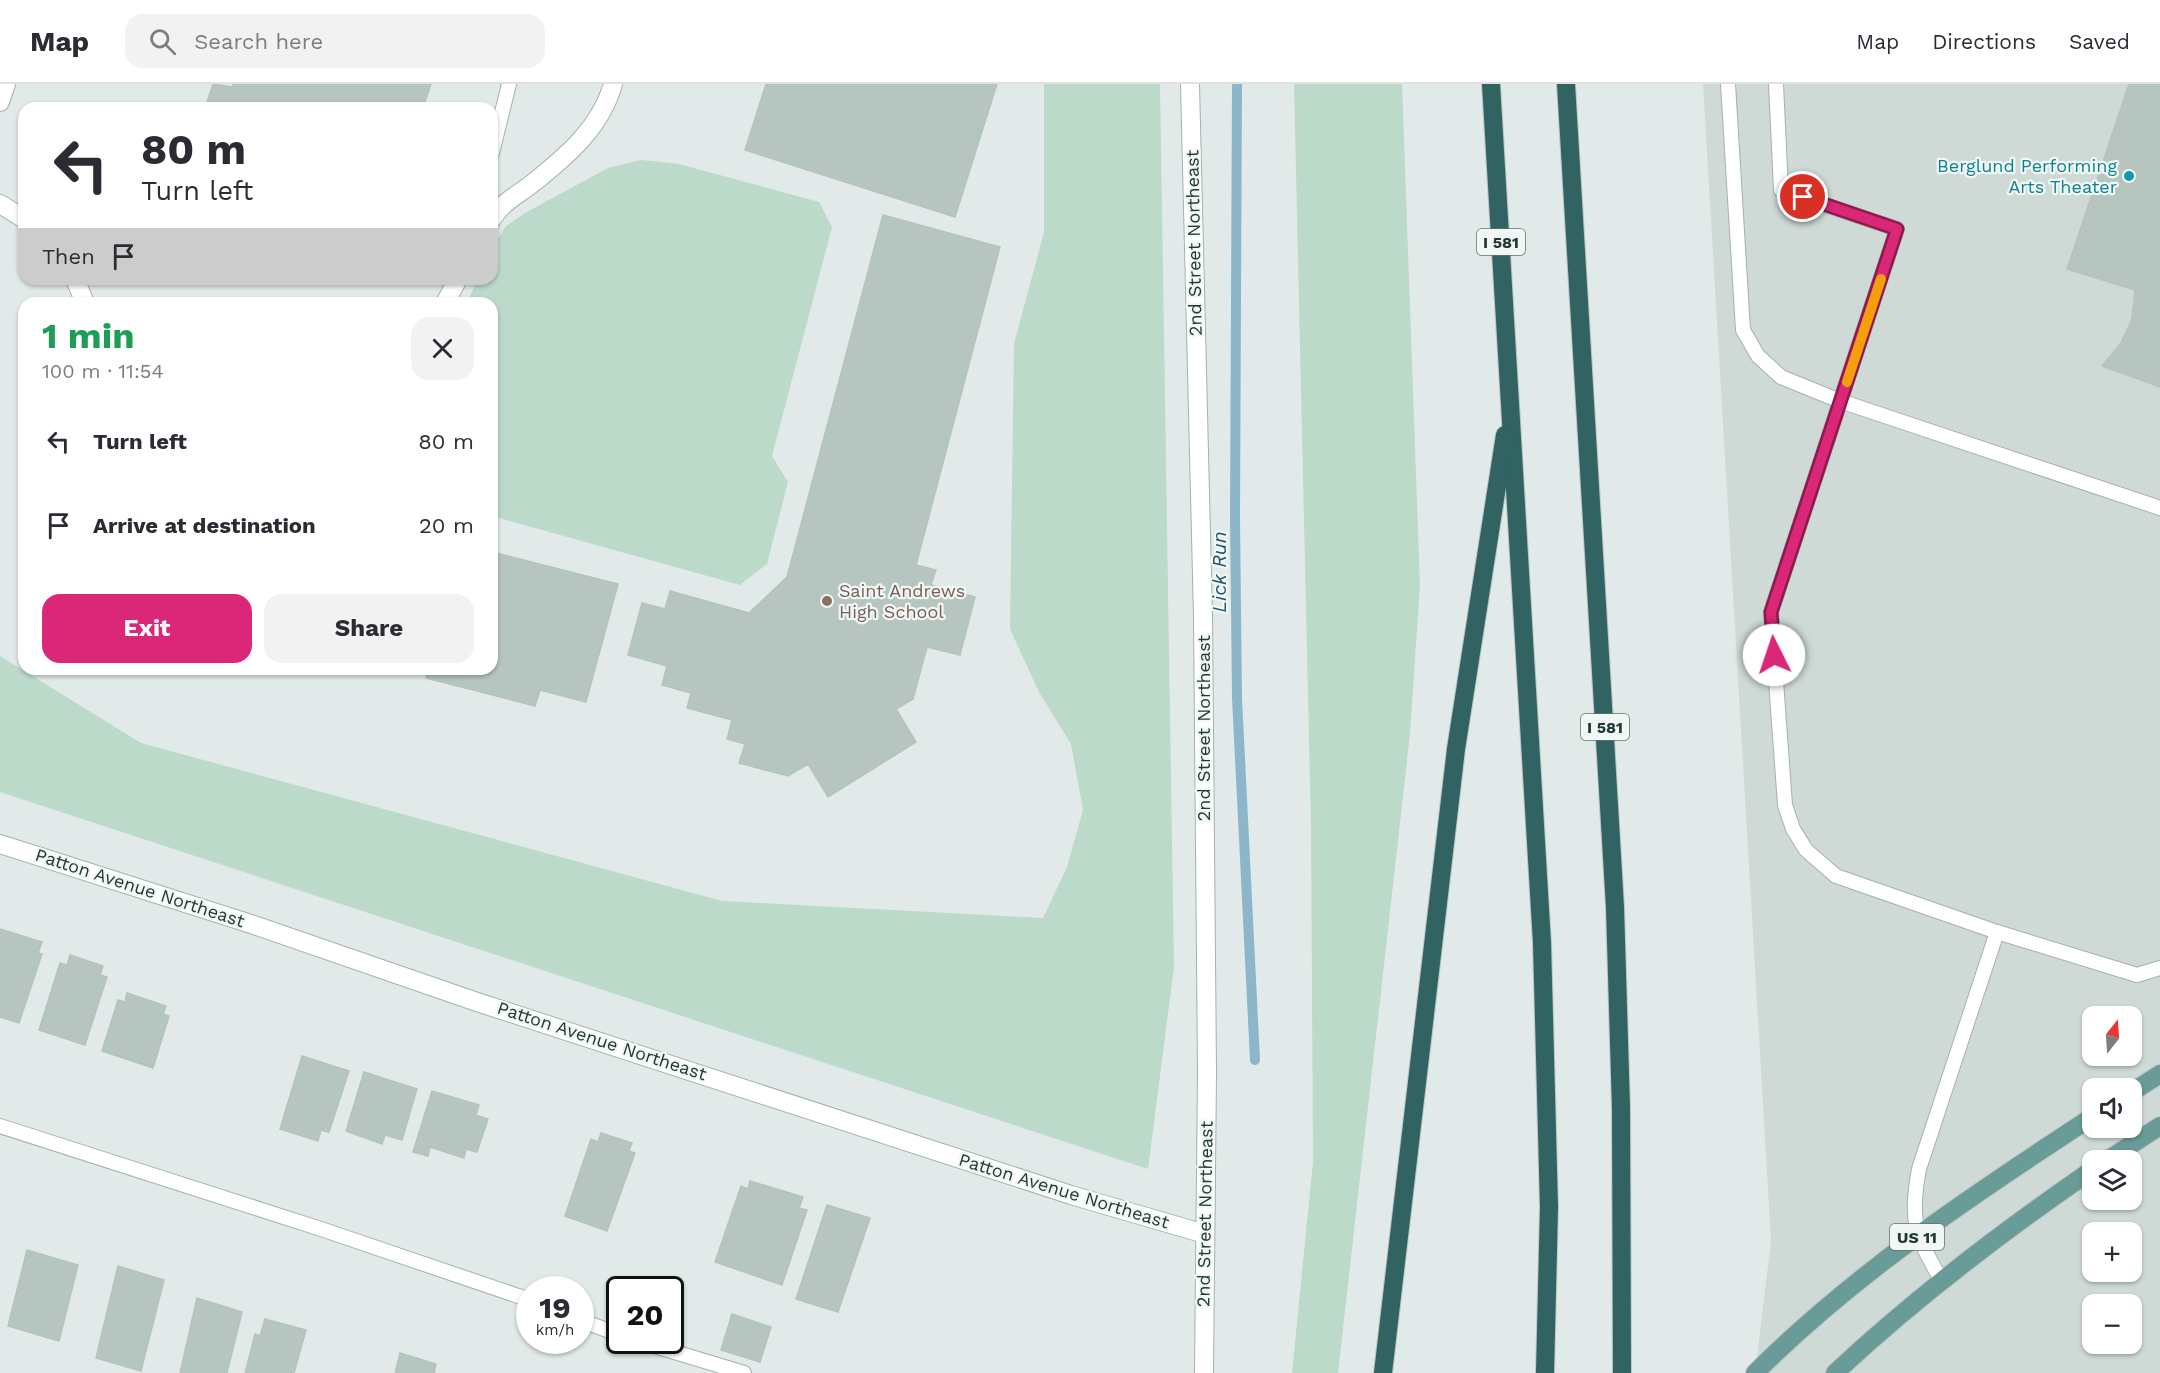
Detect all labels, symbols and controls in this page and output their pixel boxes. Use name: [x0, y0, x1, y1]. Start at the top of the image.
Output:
search box: [125, 14, 545, 68]
text: Map: [30, 25, 89, 58]
icon: search: [146, 25, 179, 58]
text: Search here: [194, 29, 323, 54]
text: Map: [1856, 29, 1899, 54]
text: Directions: [1932, 29, 2036, 54]
text: Saved: [2069, 29, 2130, 54]
text: 80 m: [141, 125, 246, 174]
icon: left: [42, 126, 120, 204]
street label: 2nd Street Northeast: [1181, 149, 1206, 336]
place label: Berglund Performing Arts Theater: [1937, 155, 2117, 197]
marker: Berglund Performing Arts Theater: [2122, 169, 2136, 183]
pin: [1777, 171, 1828, 222]
text: Turn left: [141, 175, 253, 207]
icon: arrive: [1786, 180, 1819, 213]
road number: I 581: [1477, 229, 1525, 255]
icon: arrive: [107, 240, 140, 273]
text: Then: [42, 244, 95, 269]
text: 1 min: [42, 315, 134, 357]
button: close: [411, 317, 474, 380]
text: 100 m · 11:54: [42, 359, 164, 383]
icon: left: [42, 425, 75, 458]
text: Turn left: [93, 429, 187, 454]
text: 80 m: [418, 429, 474, 454]
icon: arrive: [42, 509, 75, 542]
text: Arrive at destination: [93, 513, 316, 538]
text: 20 m: [419, 513, 474, 538]
water label: Lick Run: [1207, 531, 1231, 613]
place label: Saint Andrews High School: [839, 580, 965, 622]
button: Exit: [42, 594, 252, 663]
button: Share: [264, 594, 474, 663]
marker: Saint Andrews High School: [820, 594, 834, 608]
position arrow: [1742, 623, 1806, 687]
street label: 2nd Street Northeast: [1193, 634, 1214, 821]
road number: I 581: [1581, 714, 1629, 740]
street label: Patton Avenue Northeast: [33, 844, 248, 931]
street label: Patton Avenue Northeast: [495, 997, 710, 1084]
north arrow: [2082, 1006, 2142, 1066]
map controls: [2082, 1006, 2142, 1354]
button: sound: [2082, 1078, 2142, 1138]
street label: 2nd Street Northeast: [1192, 1120, 1217, 1307]
street label: Patton Avenue Northeast: [956, 1148, 1172, 1233]
button: layers: [2082, 1150, 2142, 1210]
button: +: [2082, 1222, 2142, 1282]
road number: US 11: [1890, 1224, 1944, 1250]
speed limit sign: 20: [606, 1276, 684, 1354]
text: 19: [539, 1290, 571, 1325]
button: −: [2082, 1294, 2142, 1354]
text: km/h: [536, 1321, 574, 1339]

